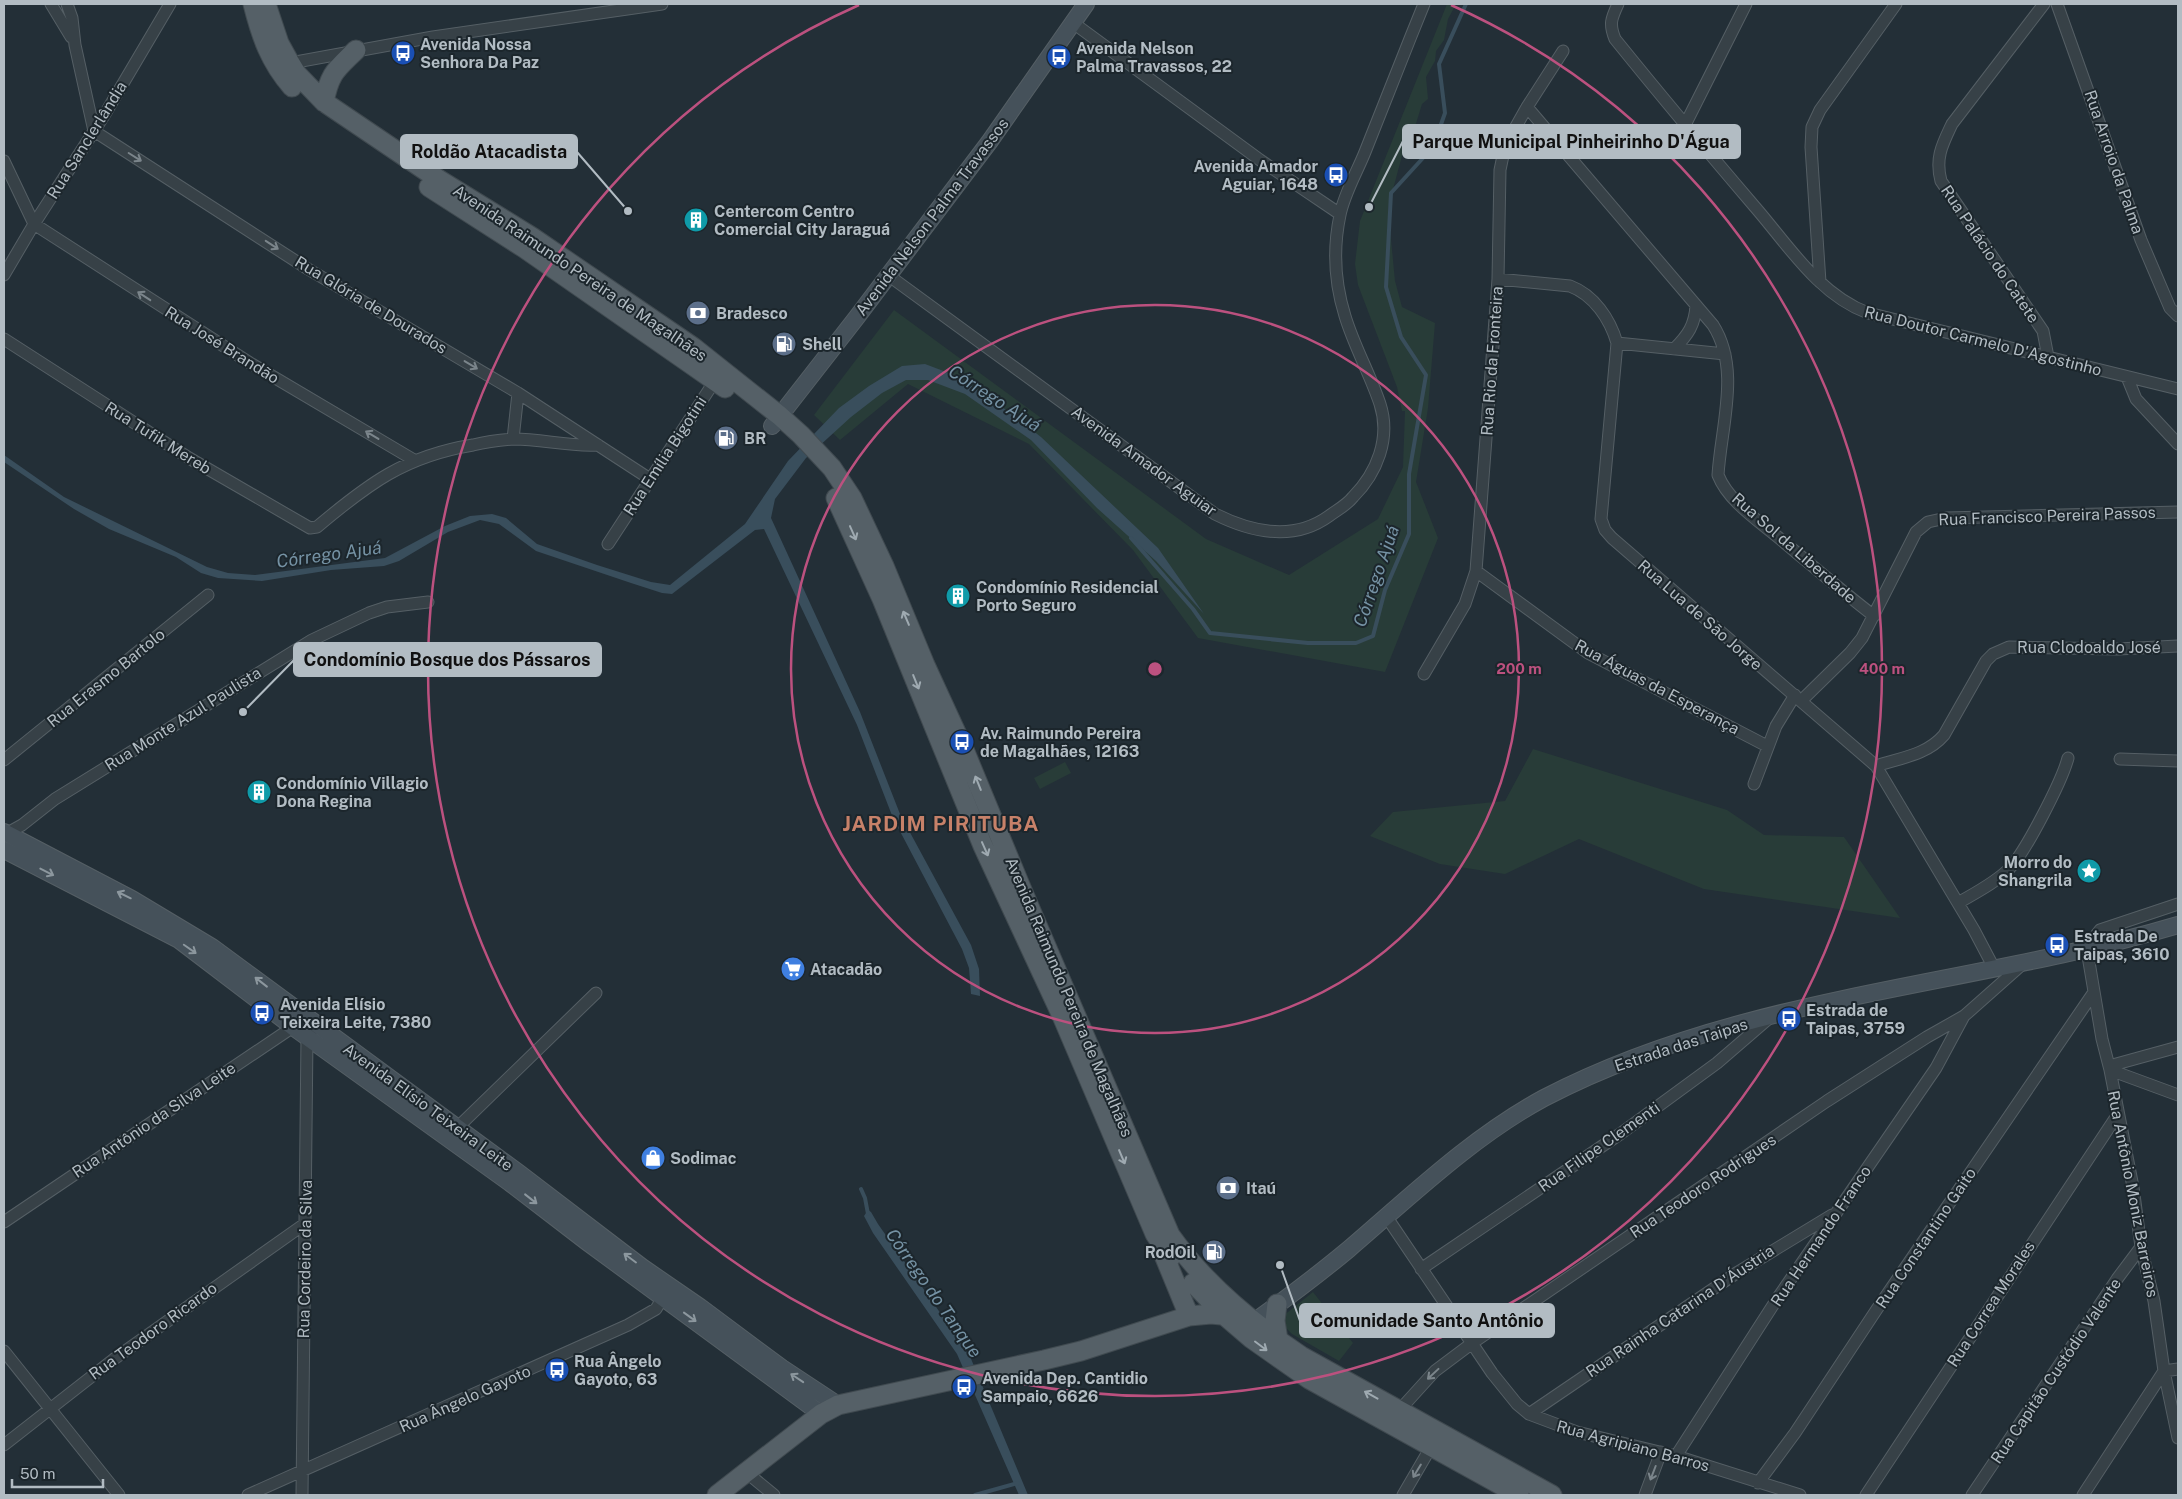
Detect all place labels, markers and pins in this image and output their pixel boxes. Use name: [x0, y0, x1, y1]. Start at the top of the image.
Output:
place label: Avenida Nossa Senhora Da Paz: [420, 35, 539, 72]
place label: Avenida Nelson Palma Travassos, 22: [1076, 39, 1232, 76]
bus stop icon: Avenida Nossa Senhora Da Paz: [390, 40, 416, 66]
bus stop icon: Avenida Nelson Palma Travassos, 22: [1046, 44, 1072, 70]
callout: Parque Municipal Pinheirinho D'Água: [1403, 125, 1740, 158]
callout: Roldão Atacadista: [401, 135, 577, 168]
place label: Avenida Amador Aguiar, 1648: [1194, 157, 1318, 194]
bus stop icon: Avenida Amador Aguiar, 1648: [1323, 162, 1349, 188]
place label: Centercom Centro Comercial City Jaraguá: [714, 202, 890, 239]
building icon: Centercom Centro Comercial City Jaraguá: [683, 207, 709, 233]
bank icon: Bradesco: [685, 300, 711, 326]
place label: Bradesco: [716, 304, 788, 323]
fuel station icon: Shell: [771, 331, 797, 357]
place label: Shell: [802, 335, 842, 354]
fuel station icon: BR: [713, 425, 739, 451]
place label: BR: [744, 429, 766, 448]
place label: Condomínio Residencial Porto Seguro: [976, 578, 1159, 615]
building icon: Condomínio Residencial Porto Seguro: [945, 583, 971, 609]
callout: Condomínio Bosque dos Pássaros: [294, 643, 601, 676]
centre of rings: [1146, 660, 1164, 678]
place label: Av. Raimundo Pereira de Magalhães, 12163: [980, 724, 1141, 761]
bus stop icon: Av. Raimundo Pereira de Magalhães, 12163: [949, 729, 975, 755]
place label: Condomínio Villagio Dona Regina: [276, 774, 428, 811]
building icon: Condomínio Villagio Dona Regina: [246, 779, 272, 805]
place label: Morro do Shangrila: [1998, 853, 2072, 890]
place icon: Morro do Shangrila: [2076, 858, 2102, 884]
place label: Estrada De Taipas, 3610: [2074, 927, 2170, 964]
bus stop icon: Estrada De Taipas, 3610: [2044, 932, 2070, 958]
supermarket icon: Atacadão: [780, 956, 806, 982]
place label: Atacadão: [810, 960, 882, 979]
place label: Avenida Elísio Teixeira Leite, 7380: [280, 995, 431, 1032]
bus stop icon: Avenida Elísio Teixeira Leite, 7380: [249, 1000, 275, 1026]
place label: Estrada de Taipas, 3759: [1806, 1001, 1905, 1038]
bus stop icon: Estrada de Taipas, 3759: [1776, 1006, 1802, 1032]
shop icon: Sodimac: [640, 1145, 666, 1171]
place label: Sodimac: [670, 1149, 737, 1168]
bank icon: Itaú: [1215, 1175, 1241, 1201]
place label: Itaú: [1246, 1179, 1276, 1198]
fuel station icon: RodOil: [1201, 1239, 1227, 1265]
place label: RodOil: [1145, 1243, 1196, 1262]
callout: Comunidade Santo Antônio: [1300, 1304, 1554, 1337]
place label: Rua Ângelo Gayoto, 63: [574, 1351, 661, 1389]
bus stop icon: Rua Ângelo Gayoto, 63: [544, 1357, 570, 1383]
place label: Avenida Dep. Cantidio Sampaio, 6626: [982, 1369, 1148, 1406]
bus stop icon: Avenida Dep. Cantidio Sampaio, 6626: [951, 1374, 977, 1400]

